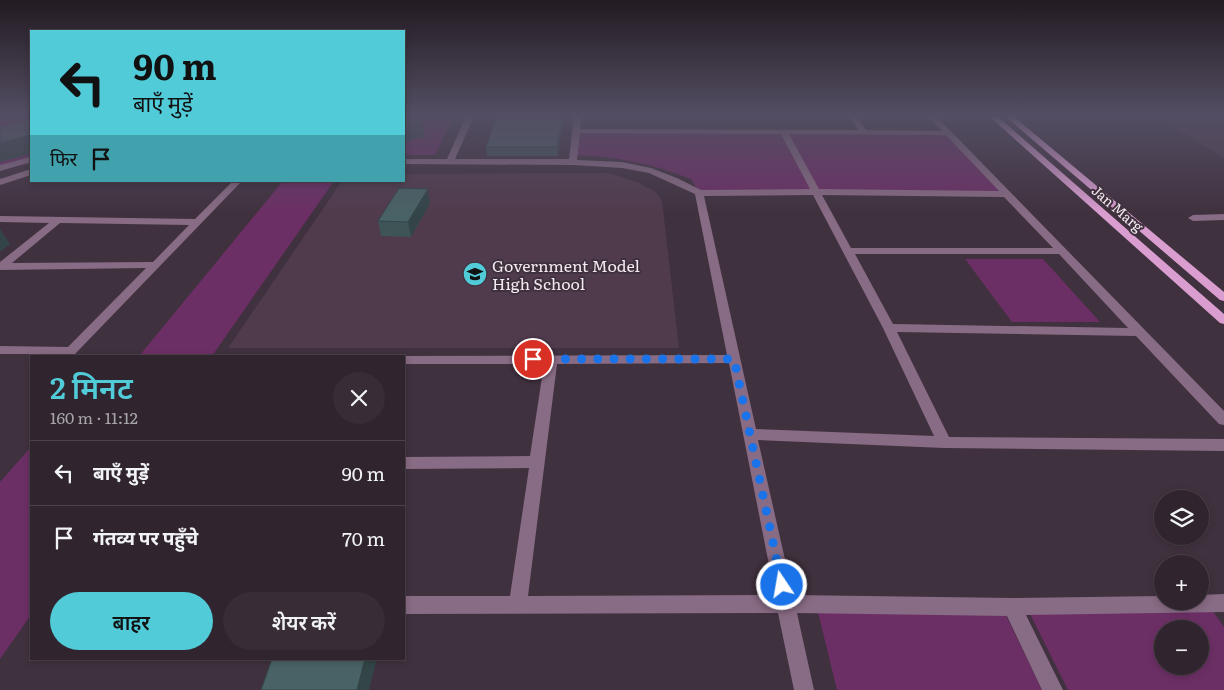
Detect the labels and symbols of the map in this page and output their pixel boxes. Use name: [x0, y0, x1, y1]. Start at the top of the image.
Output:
street label: Jan Marg: [1088, 180, 1148, 236]
place label: Government Model High School: [492, 253, 640, 295]
school or university icon: Government Model High School: [462, 261, 488, 287]
pin: [512, 338, 554, 380]
position arrow: [755, 558, 807, 610]

